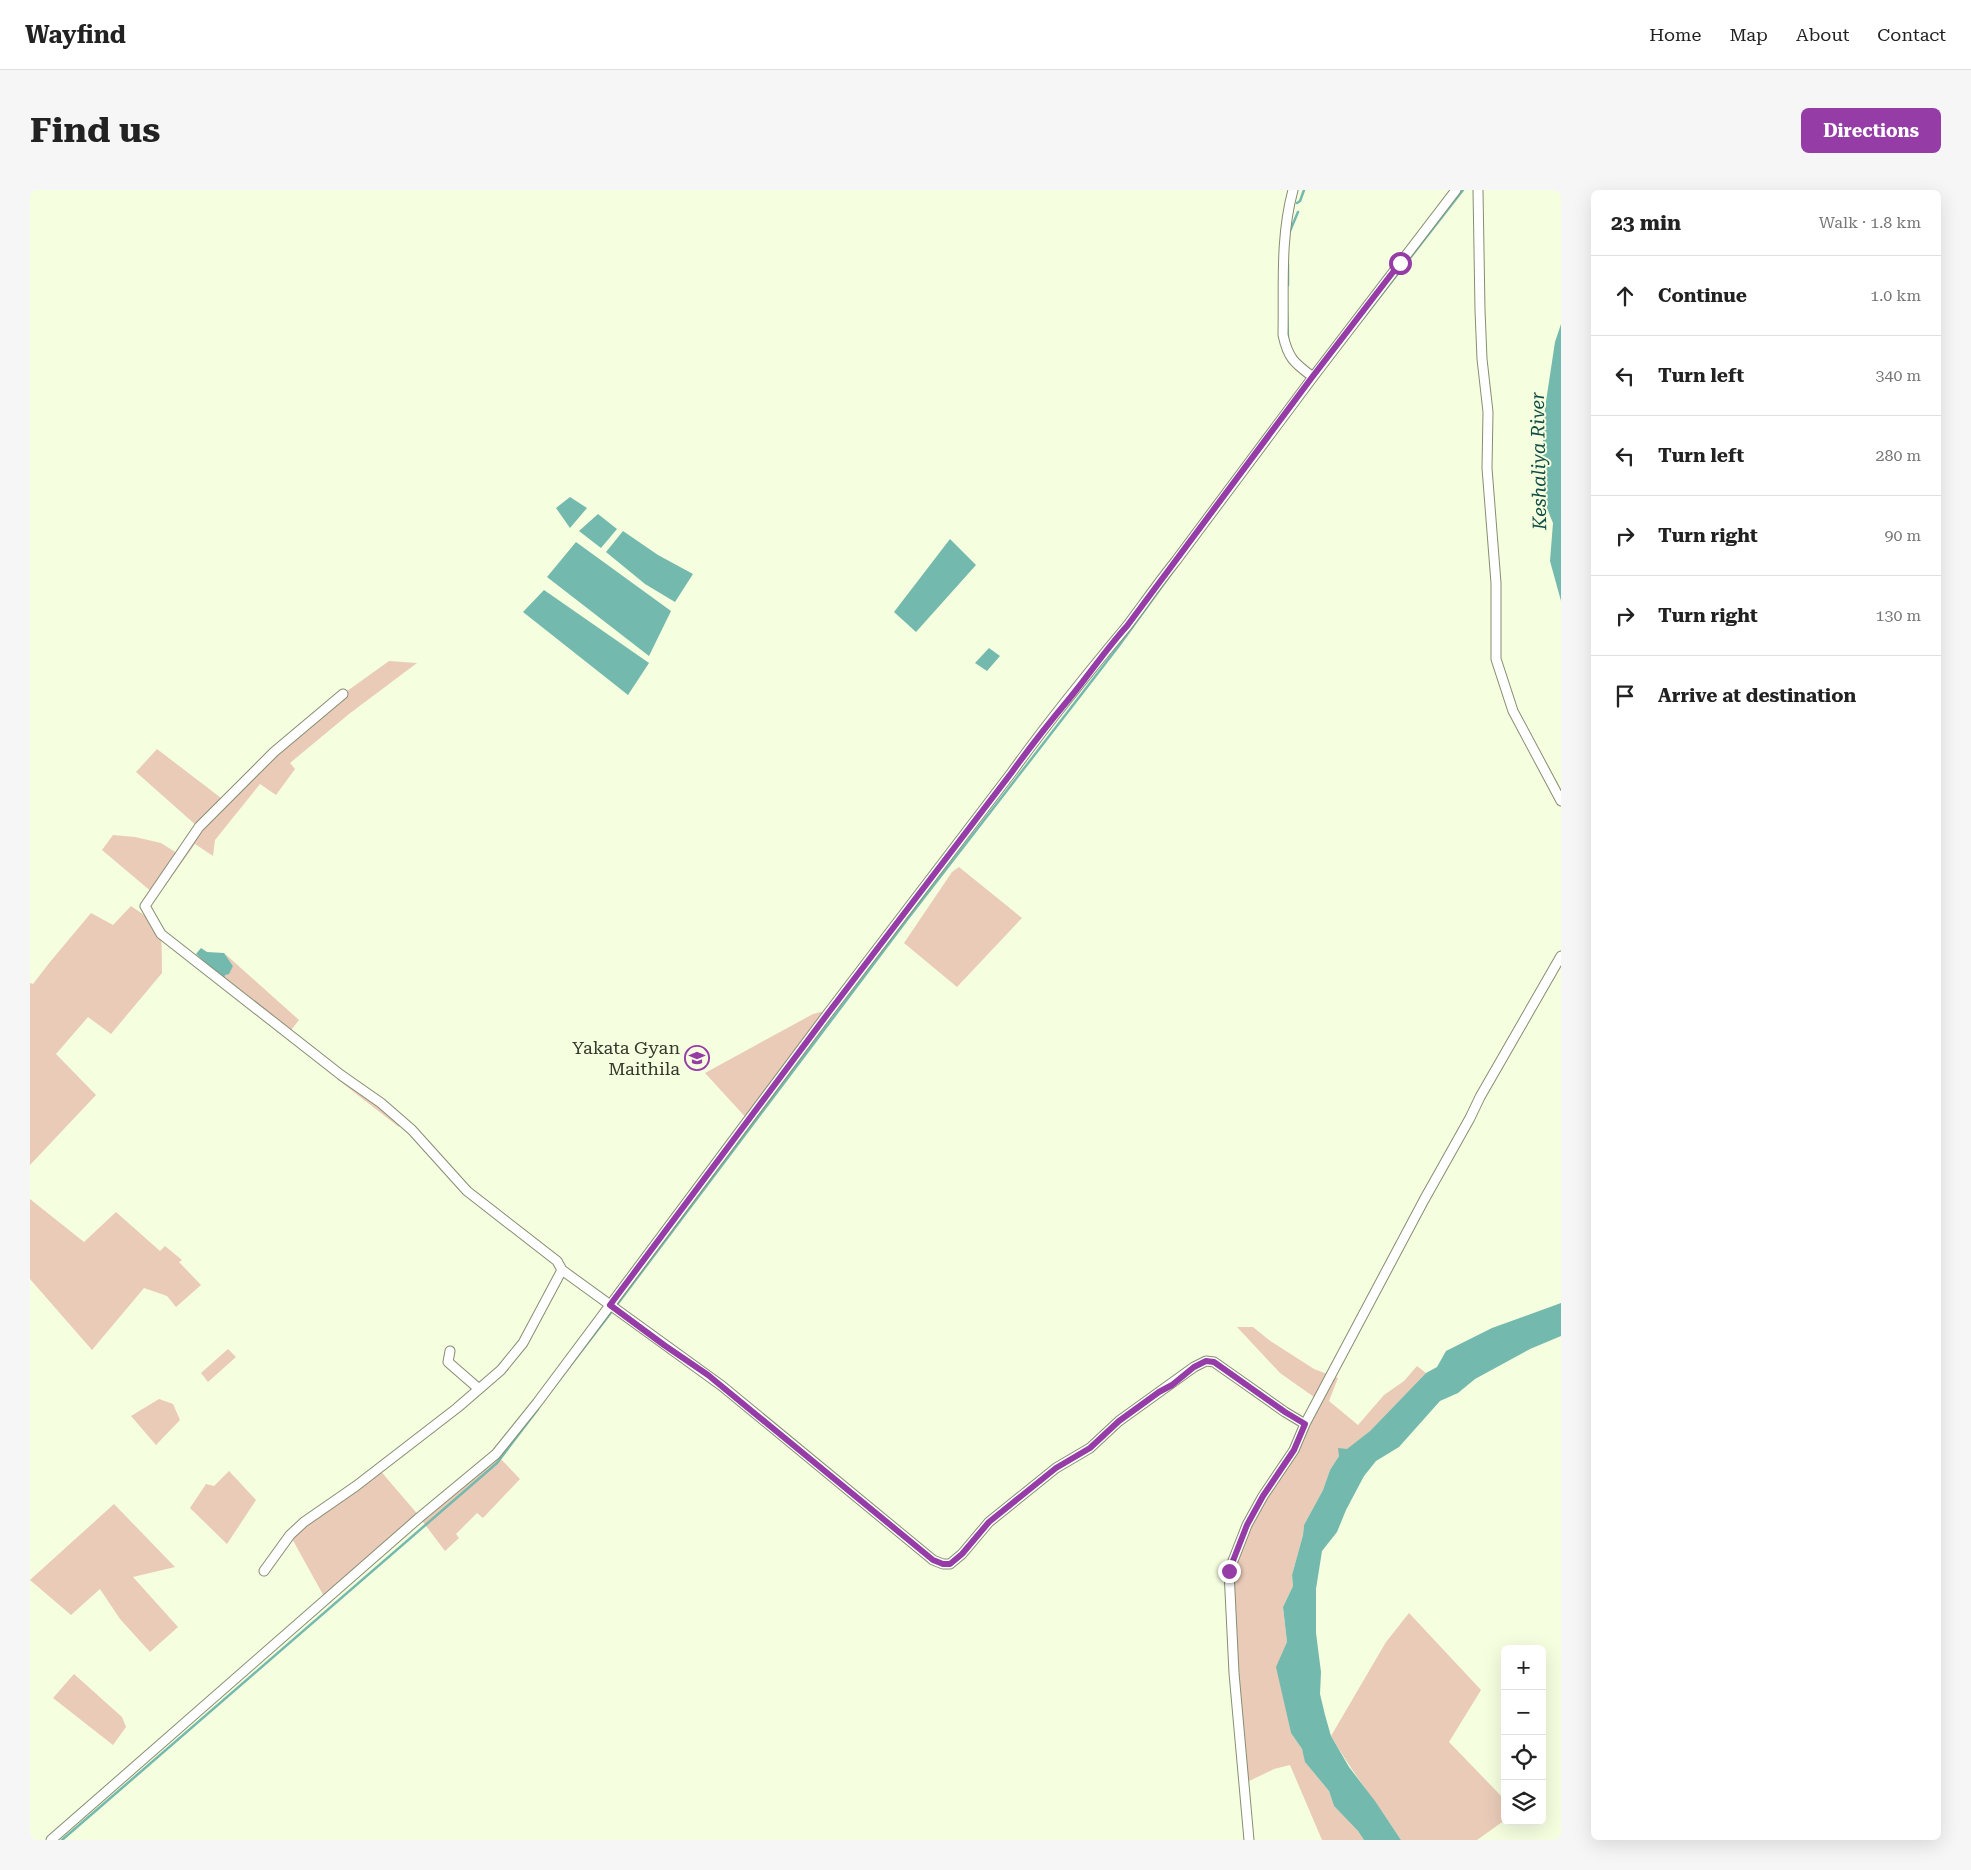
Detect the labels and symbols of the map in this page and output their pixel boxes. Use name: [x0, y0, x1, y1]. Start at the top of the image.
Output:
route start: [1389, 252, 1412, 275]
water label: Keshaliya River: [1526, 392, 1551, 531]
place label: Yakata Gyan Maithila: [572, 1037, 680, 1079]
school or university icon: Yakata Gyan Maithila: [684, 1045, 710, 1071]
route end: [1218, 1560, 1241, 1583]

